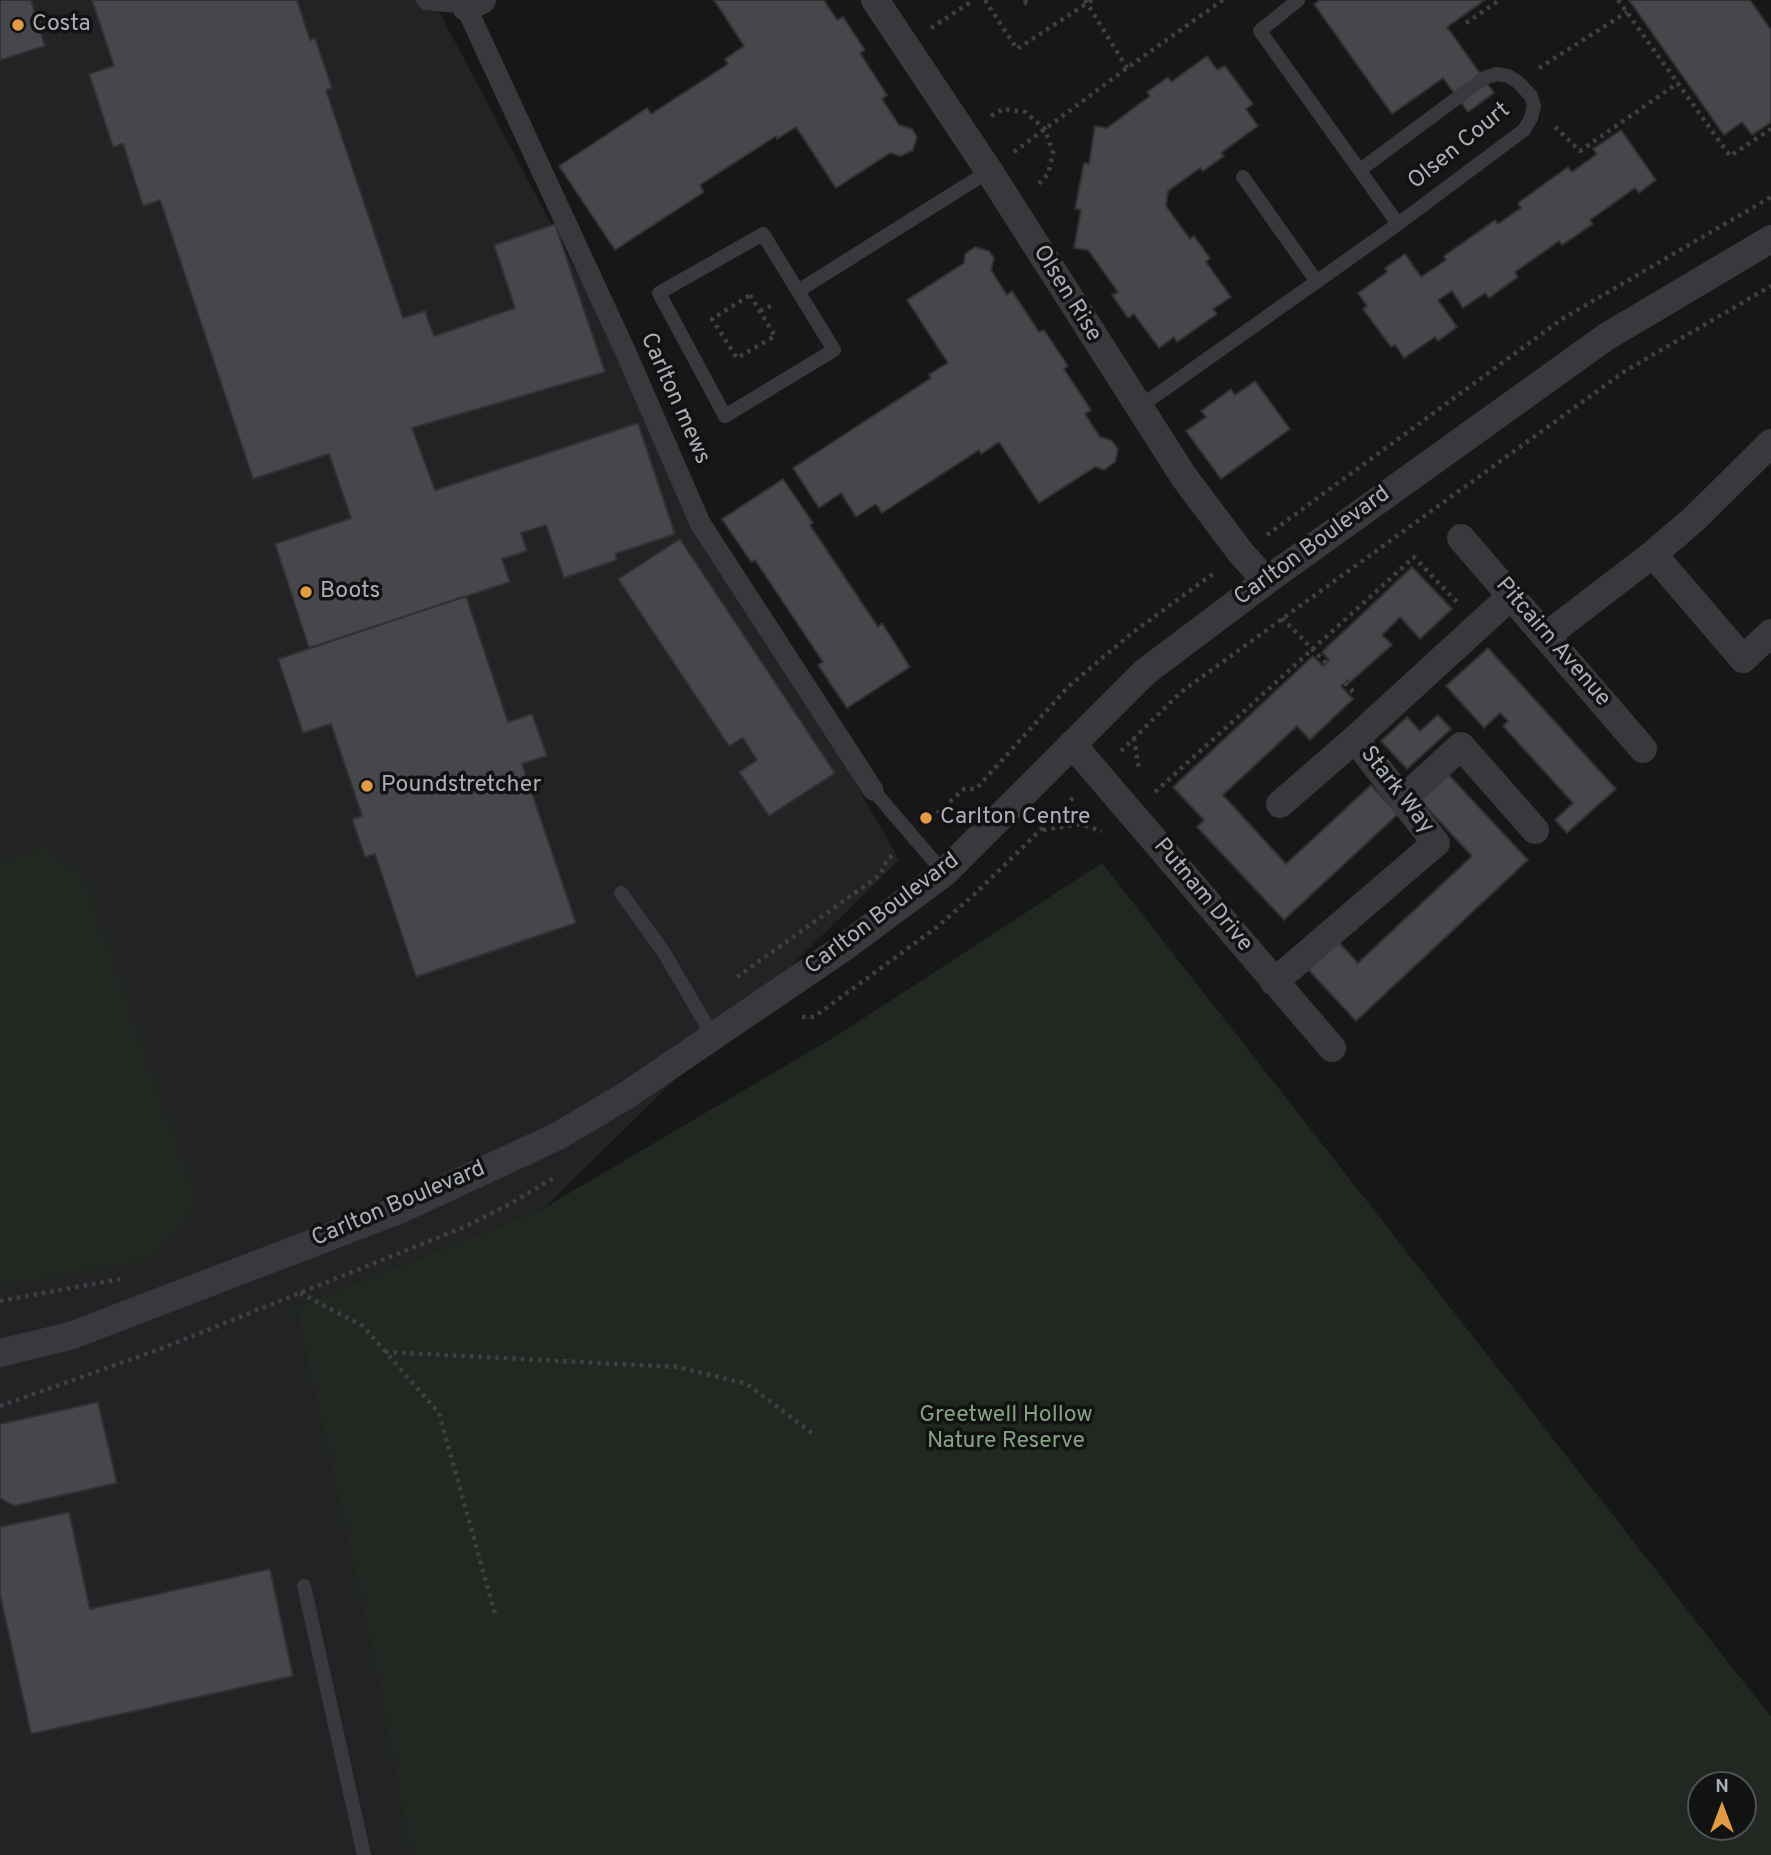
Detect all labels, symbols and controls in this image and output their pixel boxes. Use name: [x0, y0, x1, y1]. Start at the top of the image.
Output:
place label: Costa: [32, 11, 91, 39]
marker: Costa: [10, 17, 26, 33]
street label: Olsen Court: [1403, 97, 1517, 197]
street label: Olsen Rise: [1026, 241, 1106, 347]
street label: Carlton mews: [633, 329, 715, 469]
street label: Carlton Boulevard: [1230, 481, 1396, 613]
street label: Pitcairn Avenue: [1488, 573, 1616, 713]
place label: Boots: [320, 578, 380, 606]
marker: Boots: [298, 584, 314, 600]
street label: Stark Way: [1353, 742, 1439, 840]
place label: Poundstretcher: [381, 772, 541, 800]
marker: Poundstretcher: [359, 778, 375, 794]
place label: Carlton Centre: [940, 804, 1090, 832]
marker: Carlton Centre: [918, 810, 934, 826]
street label: Putnam Drive: [1147, 834, 1257, 958]
street label: Carlton Boulevard: [801, 848, 965, 982]
street label: Carlton Boulevard: [308, 1156, 490, 1254]
park label: Greetwell Hollow Nature Reserve: [919, 1402, 1093, 1456]
north arrow: [1687, 1771, 1757, 1841]
text: N: [1715, 1775, 1729, 1799]

